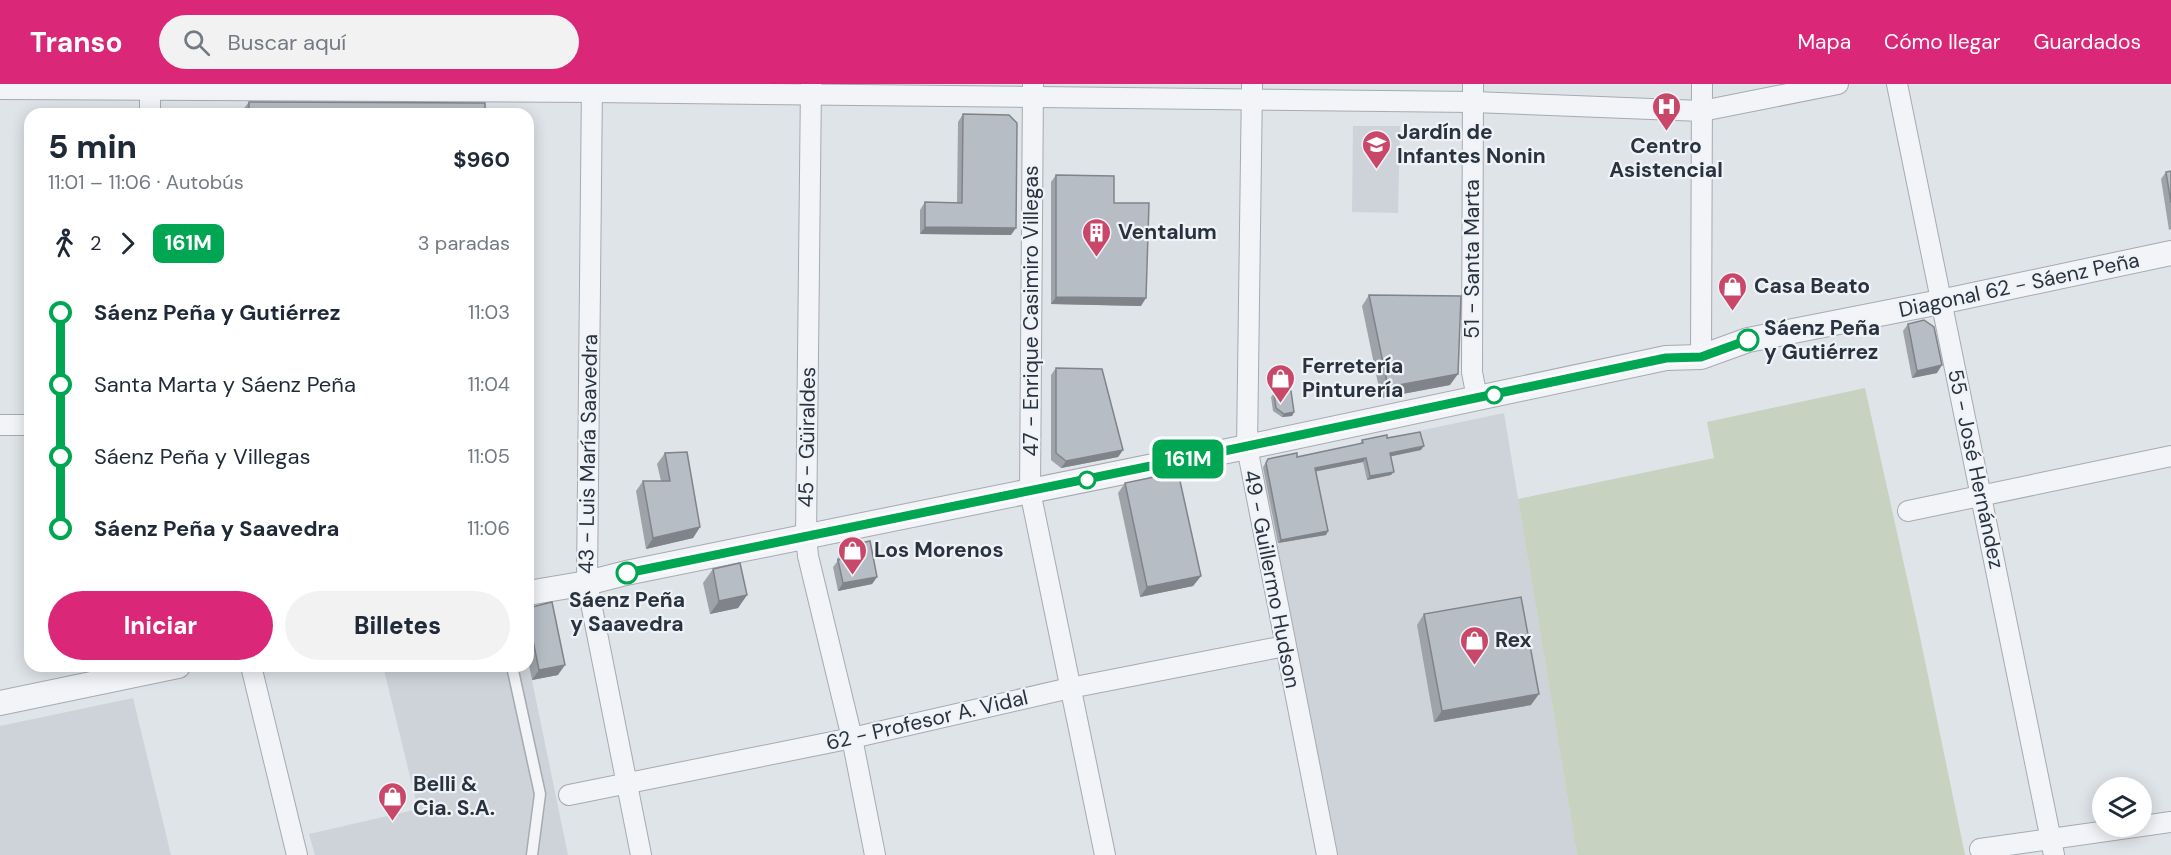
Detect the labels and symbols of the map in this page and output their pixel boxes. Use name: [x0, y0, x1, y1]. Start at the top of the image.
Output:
hospital icon: Centro Asistencial: [1650, 91, 1682, 133]
place label: Jardín de Infantes Nonin: [1397, 118, 1546, 170]
school or university icon: Jardín de Infantes Nonin: [1360, 128, 1392, 170]
place label: Centro Asistencial: [1609, 132, 1723, 184]
street label: 47 - Enrique Casimiro Villegas: [1017, 165, 1045, 457]
street label: 51 - Santa Marta: [1458, 179, 1486, 339]
building icon: Ventalum: [1081, 216, 1113, 258]
place label: Ventalum: [1118, 218, 1217, 246]
street label: Diagonal 62 - Sáenz Peña: [1896, 246, 2142, 324]
shop icon: Casa Beato: [1717, 270, 1749, 312]
place label: Casa Beato: [1754, 272, 1870, 300]
place label: Sáenz Peña y Gutiérrez: [1764, 314, 1880, 366]
marker: Sáenz Peña y Gutiérrez: [1737, 329, 1759, 351]
street label: 43 - Luis María Saavedra: [572, 334, 604, 574]
place label: Ferretería Pinturería: [1302, 352, 1403, 404]
shop icon: Ferretería Pinturería: [1265, 362, 1297, 404]
street label: 45 - Güiraldes: [792, 366, 822, 508]
street label: 55 - José Hernández: [1941, 367, 2011, 571]
unlabelled marker: [1485, 386, 1503, 404]
line badge: 161M: [1146, 440, 1230, 478]
street label: 49 - Guillermo Hudson: [1237, 467, 1307, 691]
unlabelled marker: [1078, 471, 1096, 489]
shop icon: Los Morenos: [837, 534, 869, 576]
place label: Los Morenos: [874, 536, 1004, 564]
marker: Sáenz Peña y Saavedra: [616, 562, 638, 584]
place label: Sáenz Peña y Saavedra: [569, 586, 685, 638]
shop icon: Rex: [1458, 624, 1490, 666]
place label: Rex: [1495, 626, 1532, 654]
street label: 62 - Profesor A. Vidal: [823, 683, 1031, 757]
place label: Belli & Cia. S.A.: [413, 770, 495, 822]
shop icon: Belli & Cia. S.A.: [376, 780, 408, 822]

